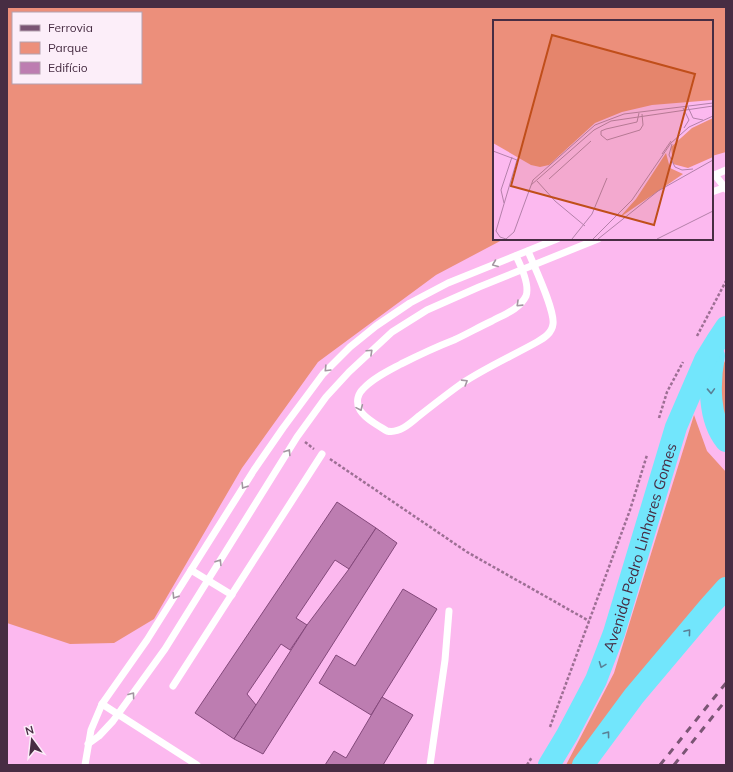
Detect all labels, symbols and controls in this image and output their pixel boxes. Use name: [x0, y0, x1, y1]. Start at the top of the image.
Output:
legend: [12, 12, 142, 84]
text: Ferrovia: [48, 20, 93, 35]
inset map: [493, 20, 713, 240]
text: Parque: [48, 40, 88, 55]
text: Edifício: [48, 60, 88, 75]
one-way arrow: [492, 260, 499, 268]
one-way arrow: [516, 299, 524, 307]
one-way arrow: [365, 349, 373, 357]
one-way arrow: [325, 364, 332, 372]
one-way arrow: [461, 380, 468, 387]
one-way arrow: [707, 388, 716, 394]
one-way arrow: [355, 404, 363, 411]
street label: Avenida Pedro Linhares Gomes: [598, 441, 680, 654]
one-way arrow: [283, 449, 290, 456]
one-way arrow: [241, 482, 248, 489]
one-way arrow: [214, 559, 221, 566]
one-way arrow: [172, 592, 179, 599]
one-way arrow: [683, 630, 690, 637]
one-way arrow: [598, 661, 606, 668]
one-way arrow: [127, 692, 134, 699]
north arrow: [12, 720, 52, 760]
text: N: [24, 723, 35, 738]
one-way arrow: [602, 731, 609, 738]

